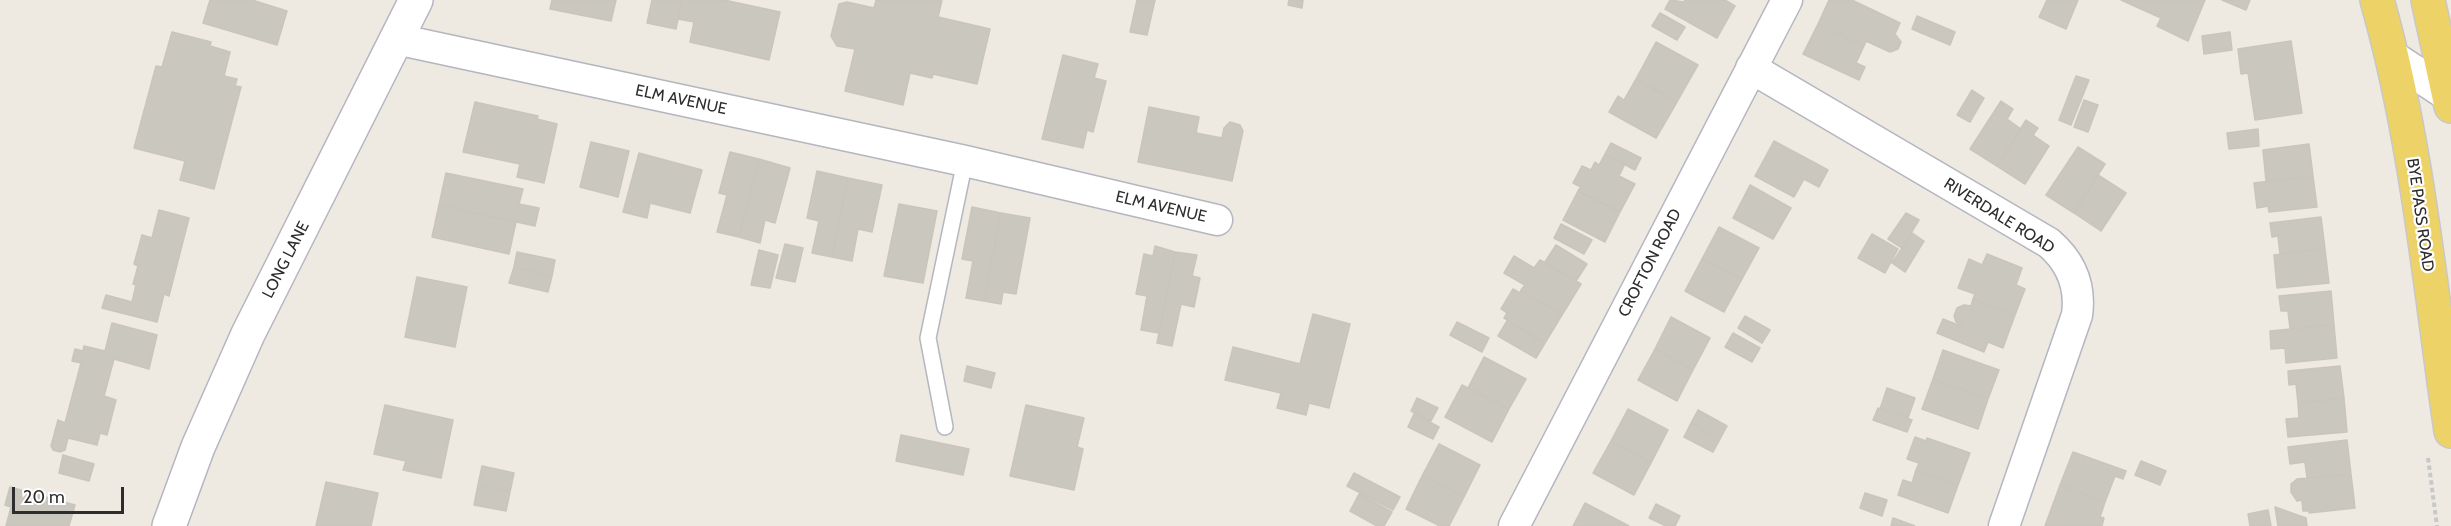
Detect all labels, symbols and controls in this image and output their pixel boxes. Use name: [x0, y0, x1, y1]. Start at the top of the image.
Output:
street label: ELM AVENUE: [634, 81, 728, 119]
street label: BYE PASS ROAD: [2403, 157, 2437, 273]
street label: RIVERDALE ROAD: [1940, 174, 2058, 258]
street label: ELM AVENUE: [1114, 187, 1208, 227]
street label: CROFTON ROAD: [1614, 206, 1686, 320]
street label: LONG LANE: [258, 218, 314, 302]
scale bar: [15, 475, 128, 513]
text: 20 m: [23, 486, 65, 508]

